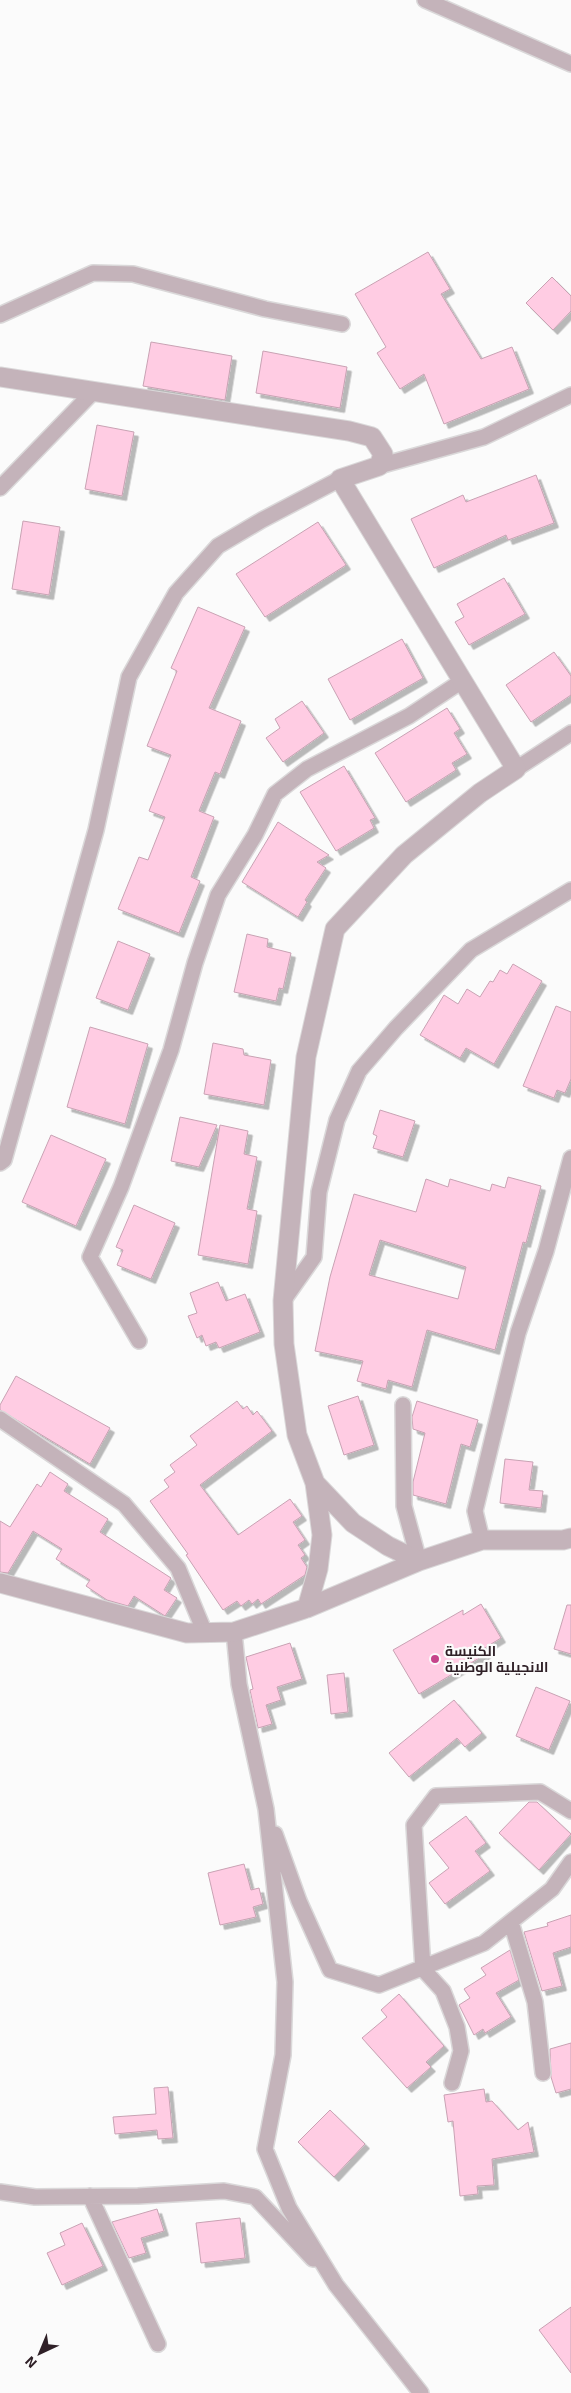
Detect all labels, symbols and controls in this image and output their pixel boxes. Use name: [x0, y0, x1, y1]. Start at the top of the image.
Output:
place label: الكنيسة الانجيلية الوطنية: [445, 1638, 548, 1680]
marker: الكنيسة الانجيلية الوطنية: [429, 1653, 441, 1665]
north arrow: [15, 2328, 65, 2378]
text: N: [19, 2350, 43, 2375]

